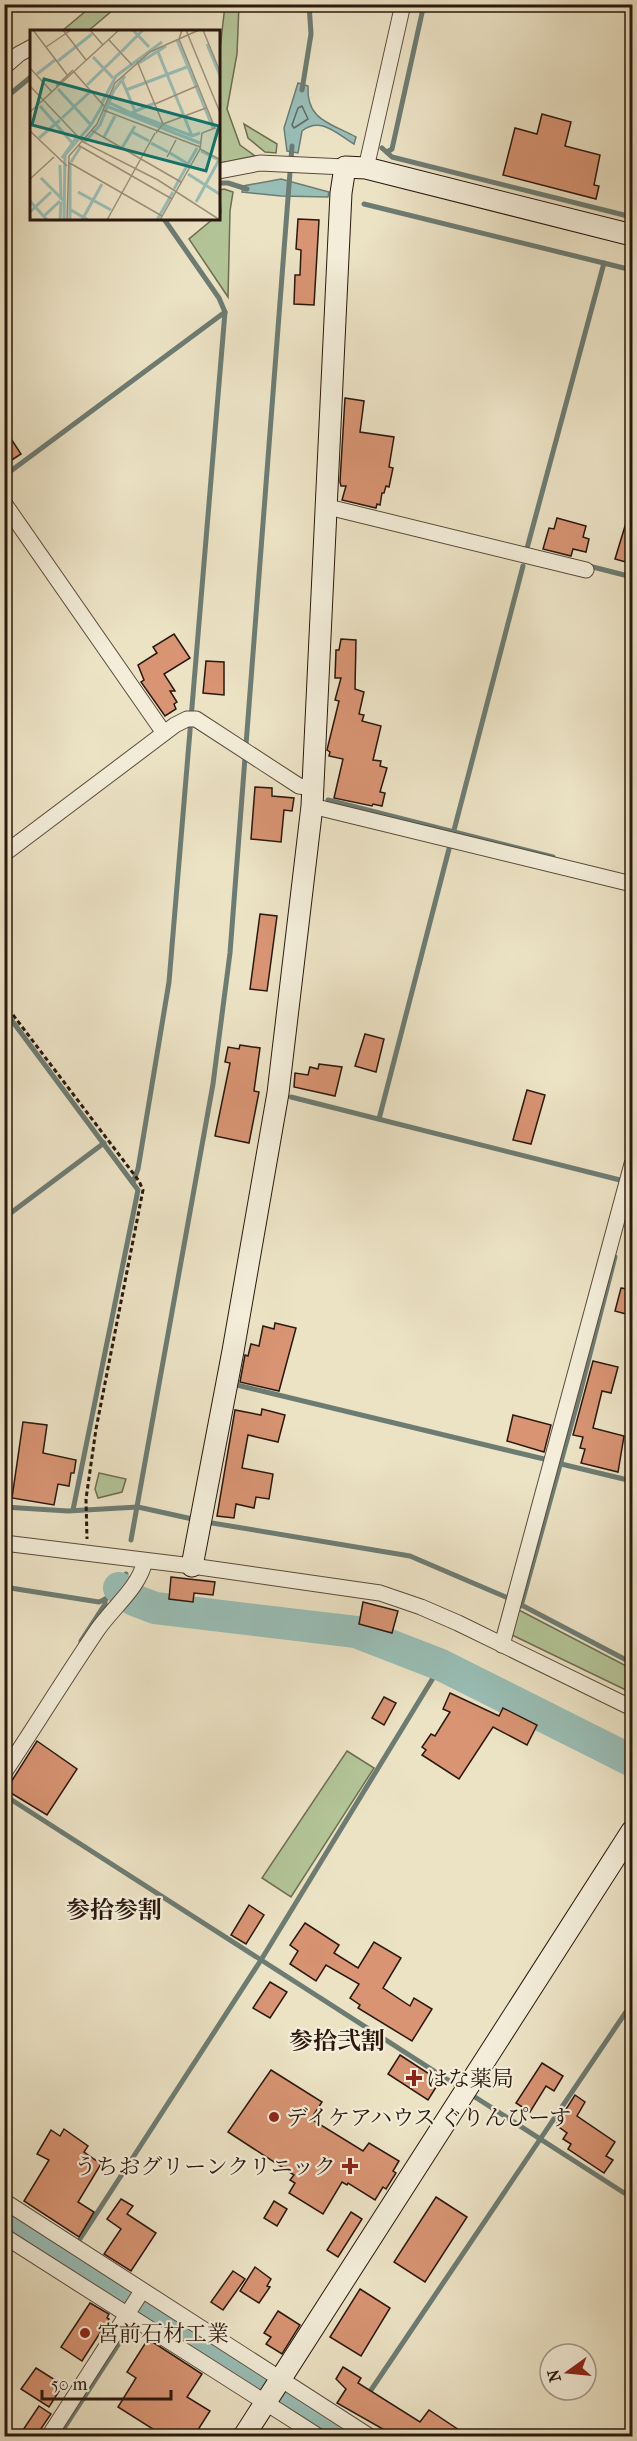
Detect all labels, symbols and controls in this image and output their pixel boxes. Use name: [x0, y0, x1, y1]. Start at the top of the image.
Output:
inset map: [30, 30, 220, 220]
district label: 参拾参割: [66, 1896, 162, 1924]
district label: 参拾弐割: [289, 2027, 385, 2055]
place label: はな薬局: [426, 2066, 514, 2092]
marker: はな薬局: [407, 2071, 421, 2085]
place label: デイケアハウス ぐりんぴーす: [286, 2105, 571, 2131]
marker: デイケアハウス ぐりんぴーす: [267, 2110, 281, 2124]
place label: うちおグリーンクリニック: [74, 2154, 336, 2180]
marker: うちおグリーンクリニック: [341, 2157, 359, 2175]
place label: 宮前石材工業: [97, 2321, 229, 2347]
marker: 宮前石材工業: [78, 2326, 92, 2340]
north arrow: [538, 2342, 598, 2402]
scale bar: [42, 2363, 171, 2401]
text: N: [543, 2367, 565, 2384]
text: 50 m: [51, 2374, 88, 2395]

